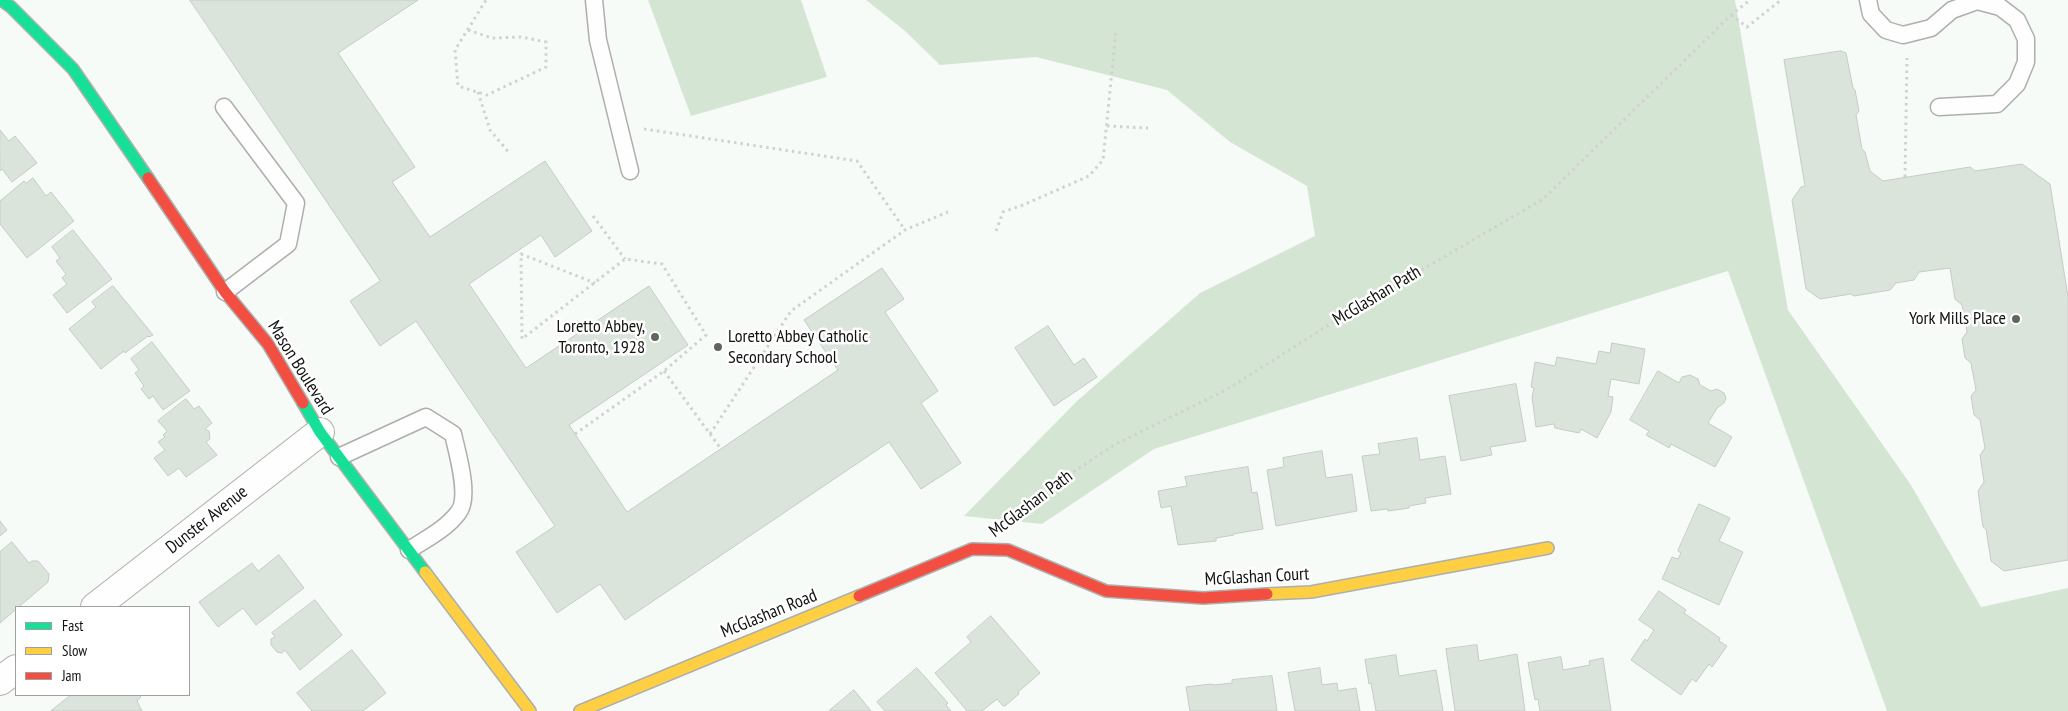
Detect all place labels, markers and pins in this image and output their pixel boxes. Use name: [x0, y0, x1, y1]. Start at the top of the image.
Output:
place label: York Mills Place: [1909, 308, 2006, 330]
marker: York Mills Place: [2010, 313, 2022, 325]
place label: Loretto Abbey, Toronto, 1928: [556, 316, 645, 358]
place label: Loretto Abbey Catholic Secondary School: [728, 326, 868, 368]
marker: Loretto Abbey, Toronto, 1928: [649, 331, 661, 343]
marker: Loretto Abbey Catholic Secondary School: [712, 341, 724, 353]

